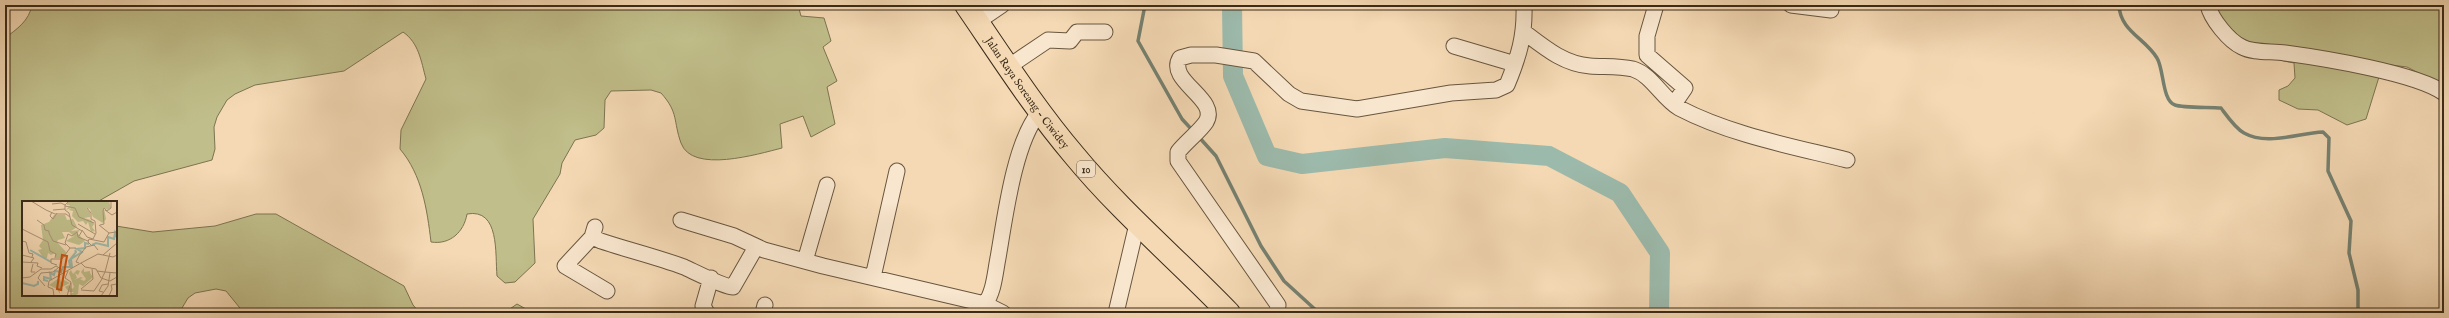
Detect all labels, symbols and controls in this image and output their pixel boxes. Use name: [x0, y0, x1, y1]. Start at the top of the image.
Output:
street label: Jalan Raya Soreang - Ciwidey: [981, 33, 1072, 152]
road number: 10: [1077, 161, 1095, 177]
inset map: [22, 201, 117, 296]

